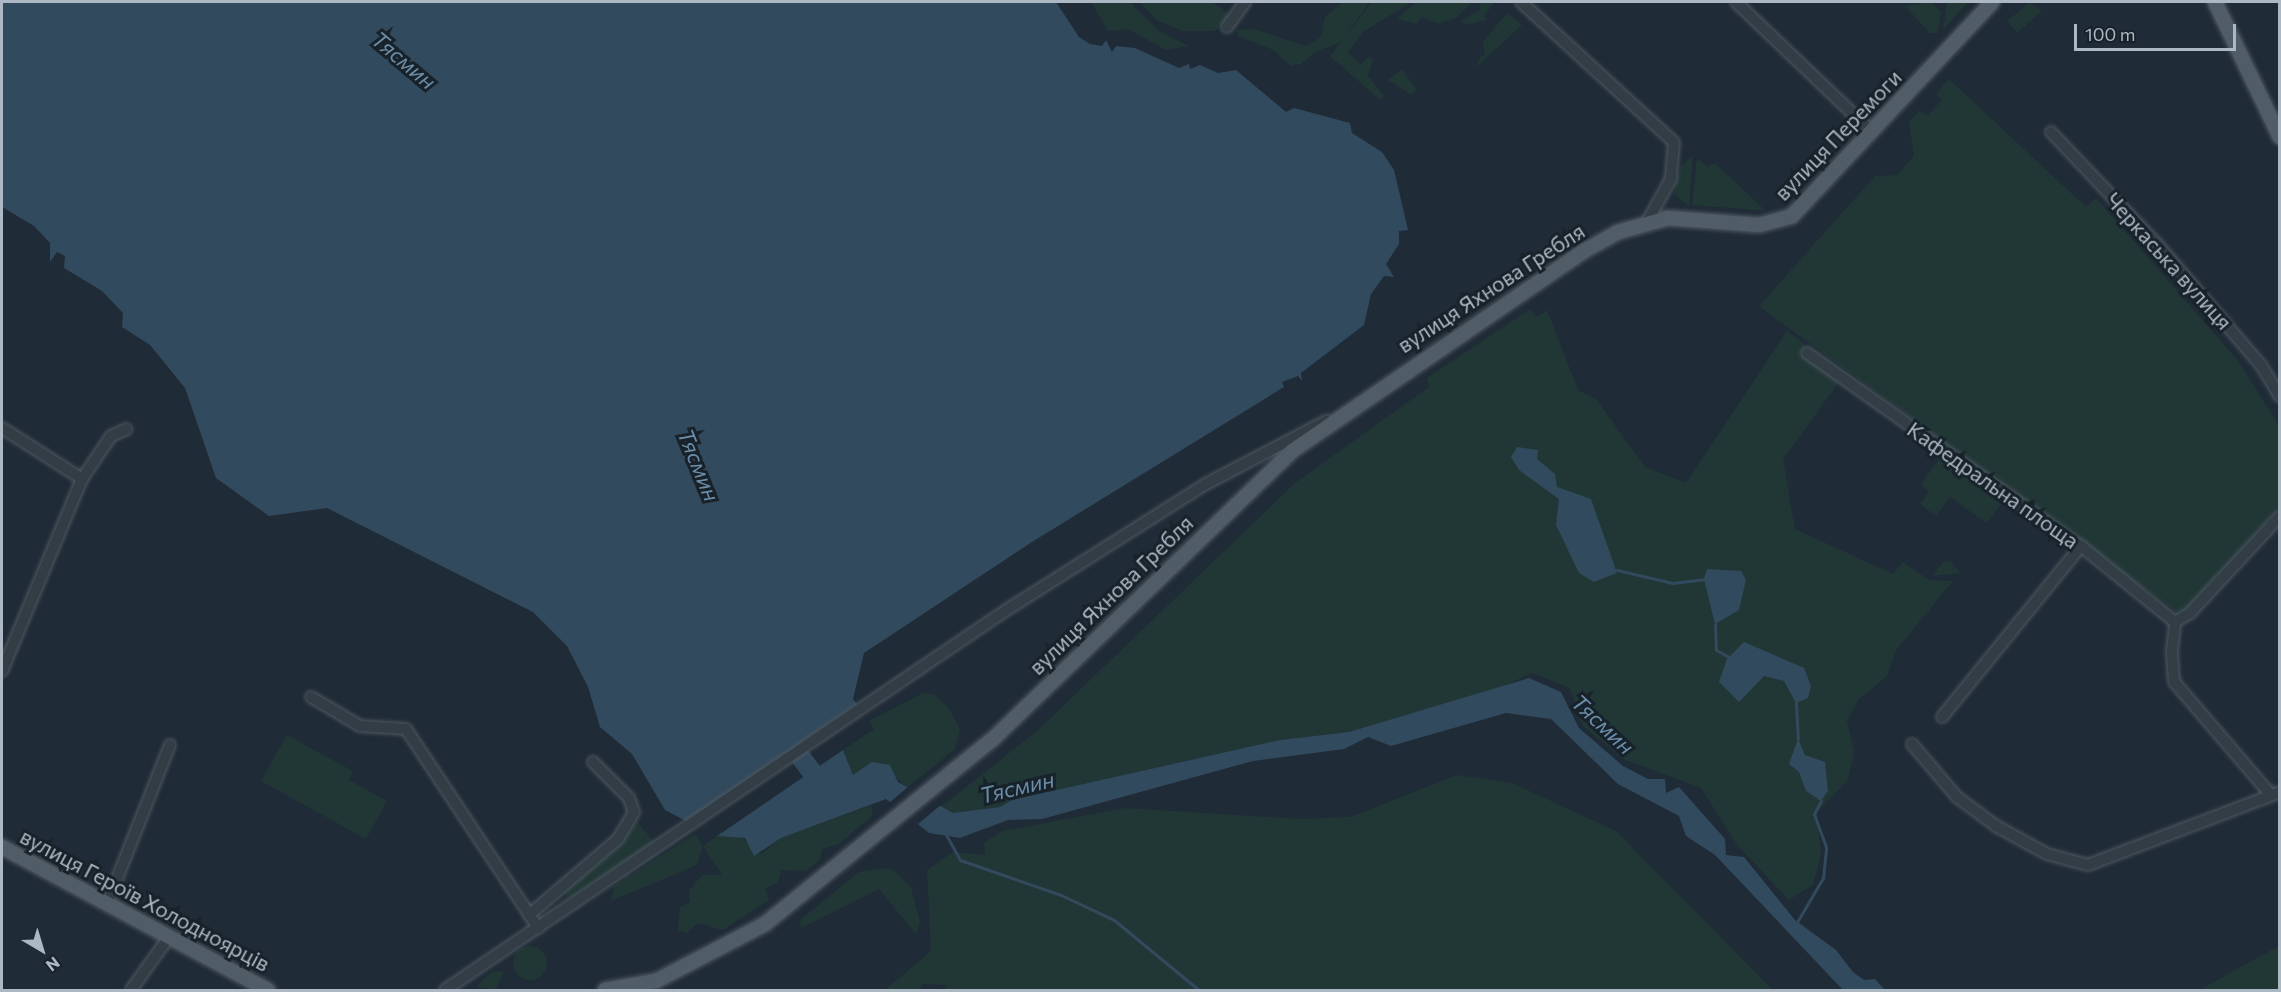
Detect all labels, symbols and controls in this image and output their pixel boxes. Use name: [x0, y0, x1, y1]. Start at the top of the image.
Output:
scale bar: [2077, 12, 2239, 50]
text: 100 m: [2085, 23, 2135, 45]
water label: Тясмин: [367, 26, 441, 94]
street label: вулиця Перемоги: [1769, 65, 1907, 205]
street label: Черкаська вулиця: [2101, 187, 2237, 335]
street label: вулиця Яхнова Гребля: [1393, 218, 1589, 358]
street label: Кафедральна площа: [1903, 416, 2083, 554]
water label: Тясмин: [673, 425, 725, 505]
street label: вулиця Яхнова Гребля: [1024, 510, 1198, 680]
water label: Тясмин: [1566, 689, 1640, 759]
water label: Тясмин: [977, 766, 1057, 808]
street label: вулиця Героїв Холодноярців: [16, 823, 274, 977]
north arrow: [12, 920, 72, 980]
text: N: [43, 953, 64, 976]

